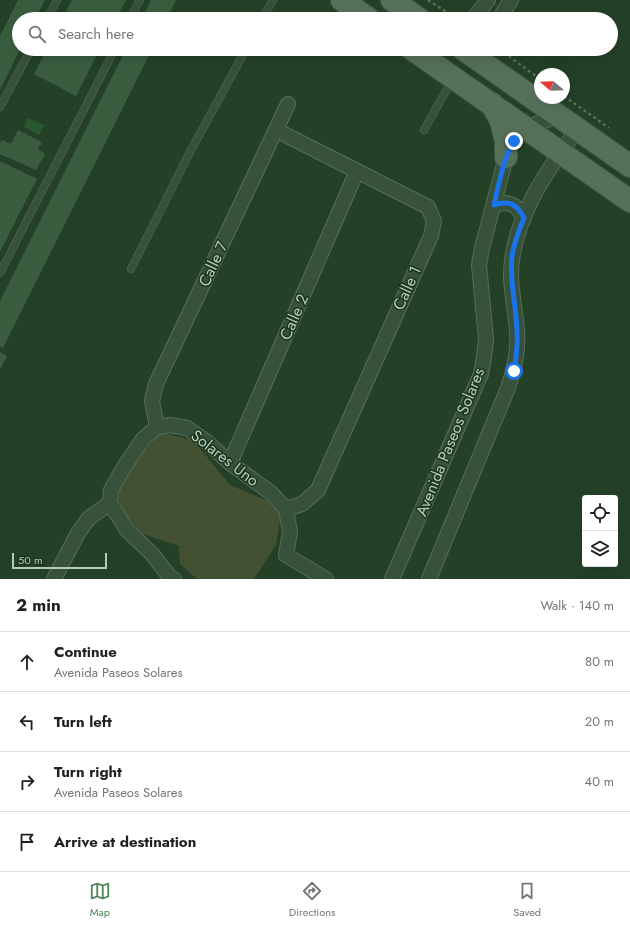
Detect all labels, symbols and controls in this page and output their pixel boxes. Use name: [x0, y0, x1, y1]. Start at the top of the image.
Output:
search box: [12, 12, 618, 56]
icon: search: [26, 23, 48, 45]
text: Search here: [58, 23, 134, 45]
north arrow: [534, 68, 570, 104]
route end: [505, 132, 523, 150]
street label: Calle 7: [193, 237, 234, 290]
street label: Calle 1: [387, 262, 427, 314]
street label: Calle 2: [274, 290, 314, 344]
route start: [505, 362, 523, 380]
street label: Avenida Paseos Solares: [410, 364, 490, 520]
street label: Solares Uno: [186, 424, 264, 492]
map controls: [582, 495, 618, 567]
button: locate: [582, 495, 618, 531]
button: layers: [582, 531, 618, 567]
scale bar: [12, 551, 107, 570]
text: 50 m: [18, 552, 43, 568]
text: 2 min: [16, 593, 61, 617]
text: Walk · 140 m: [540, 596, 614, 615]
text: Continue: [54, 641, 117, 663]
icon: ahead: [16, 651, 38, 673]
text: 80 m: [585, 652, 614, 671]
text: Avenida Paseos Solares: [54, 663, 183, 682]
icon: left: [16, 711, 38, 733]
text: Turn left: [54, 711, 112, 733]
text: 20 m: [585, 712, 614, 731]
text: Turn right: [54, 761, 122, 783]
icon: right: [16, 771, 38, 793]
text: 40 m: [585, 772, 614, 791]
text: Avenida Paseos Solares: [54, 783, 183, 802]
icon: arrive: [16, 831, 38, 853]
text: Arrive at destination: [54, 831, 196, 853]
tab: Map: [89, 880, 111, 920]
tab: Directions: [289, 880, 335, 920]
tab: Saved: [513, 880, 541, 920]

